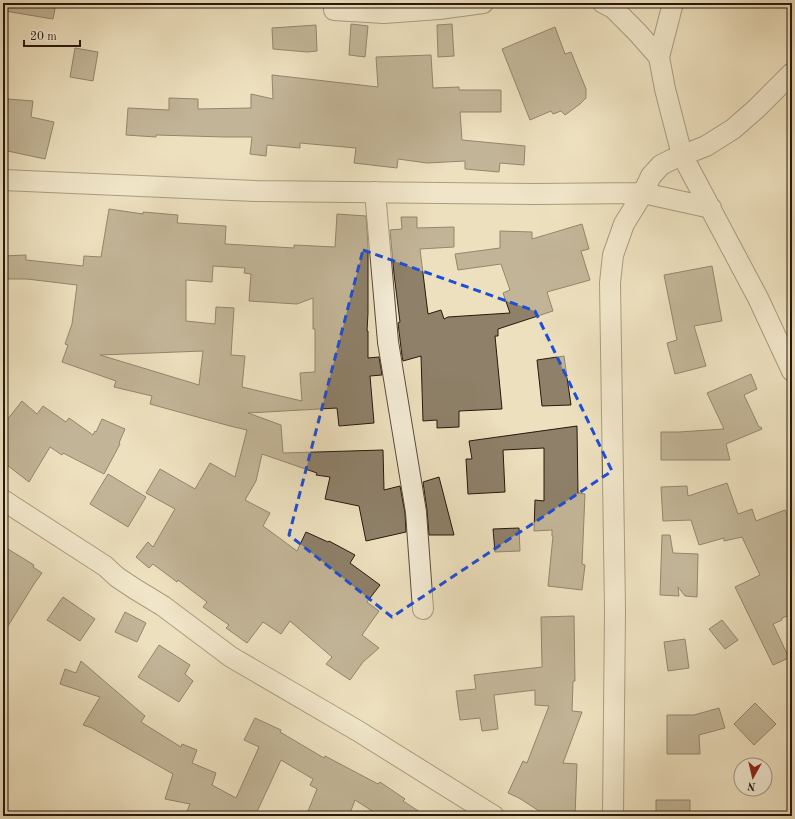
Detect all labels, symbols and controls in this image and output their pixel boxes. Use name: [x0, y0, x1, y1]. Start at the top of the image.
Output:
scale bar: [24, 22, 80, 48]
text: 20 m: [30, 31, 57, 43]
north arrow: [733, 757, 773, 797]
text: N: [746, 779, 757, 791]

